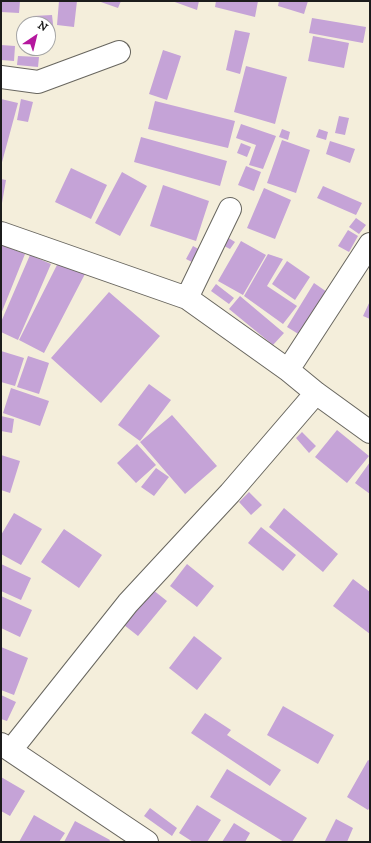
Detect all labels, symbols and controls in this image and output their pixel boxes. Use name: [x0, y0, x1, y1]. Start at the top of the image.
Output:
north arrow: [16, 16, 56, 56]
text: N: [35, 19, 50, 35]

